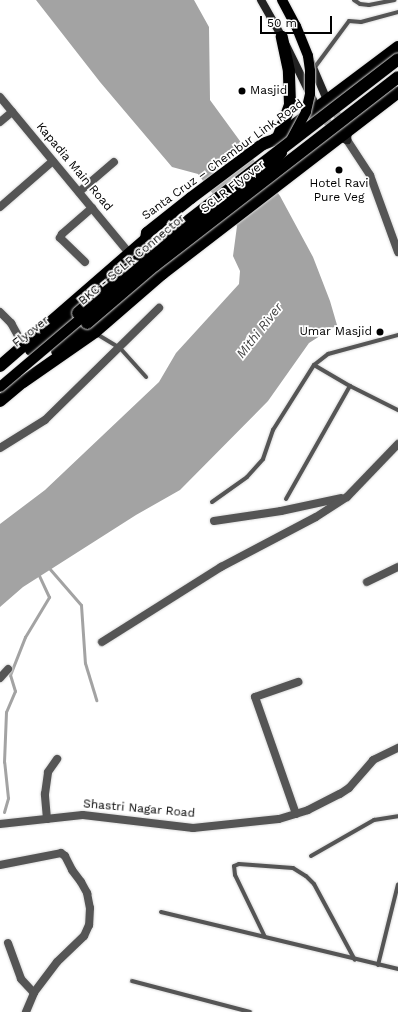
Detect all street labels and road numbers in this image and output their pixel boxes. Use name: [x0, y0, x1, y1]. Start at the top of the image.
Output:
street label: Santa Cruz – Chembur Link Road: [139, 96, 307, 224]
street label: Kapadia Main Road: [33, 120, 115, 214]
street label: SCLR Flyover: [198, 158, 268, 216]
street label: BKC - SCLR Connector: [76, 211, 188, 309]
street label: Flyover: [10, 313, 52, 351]
street label: Shastri Nagar Road: [82, 797, 196, 821]

